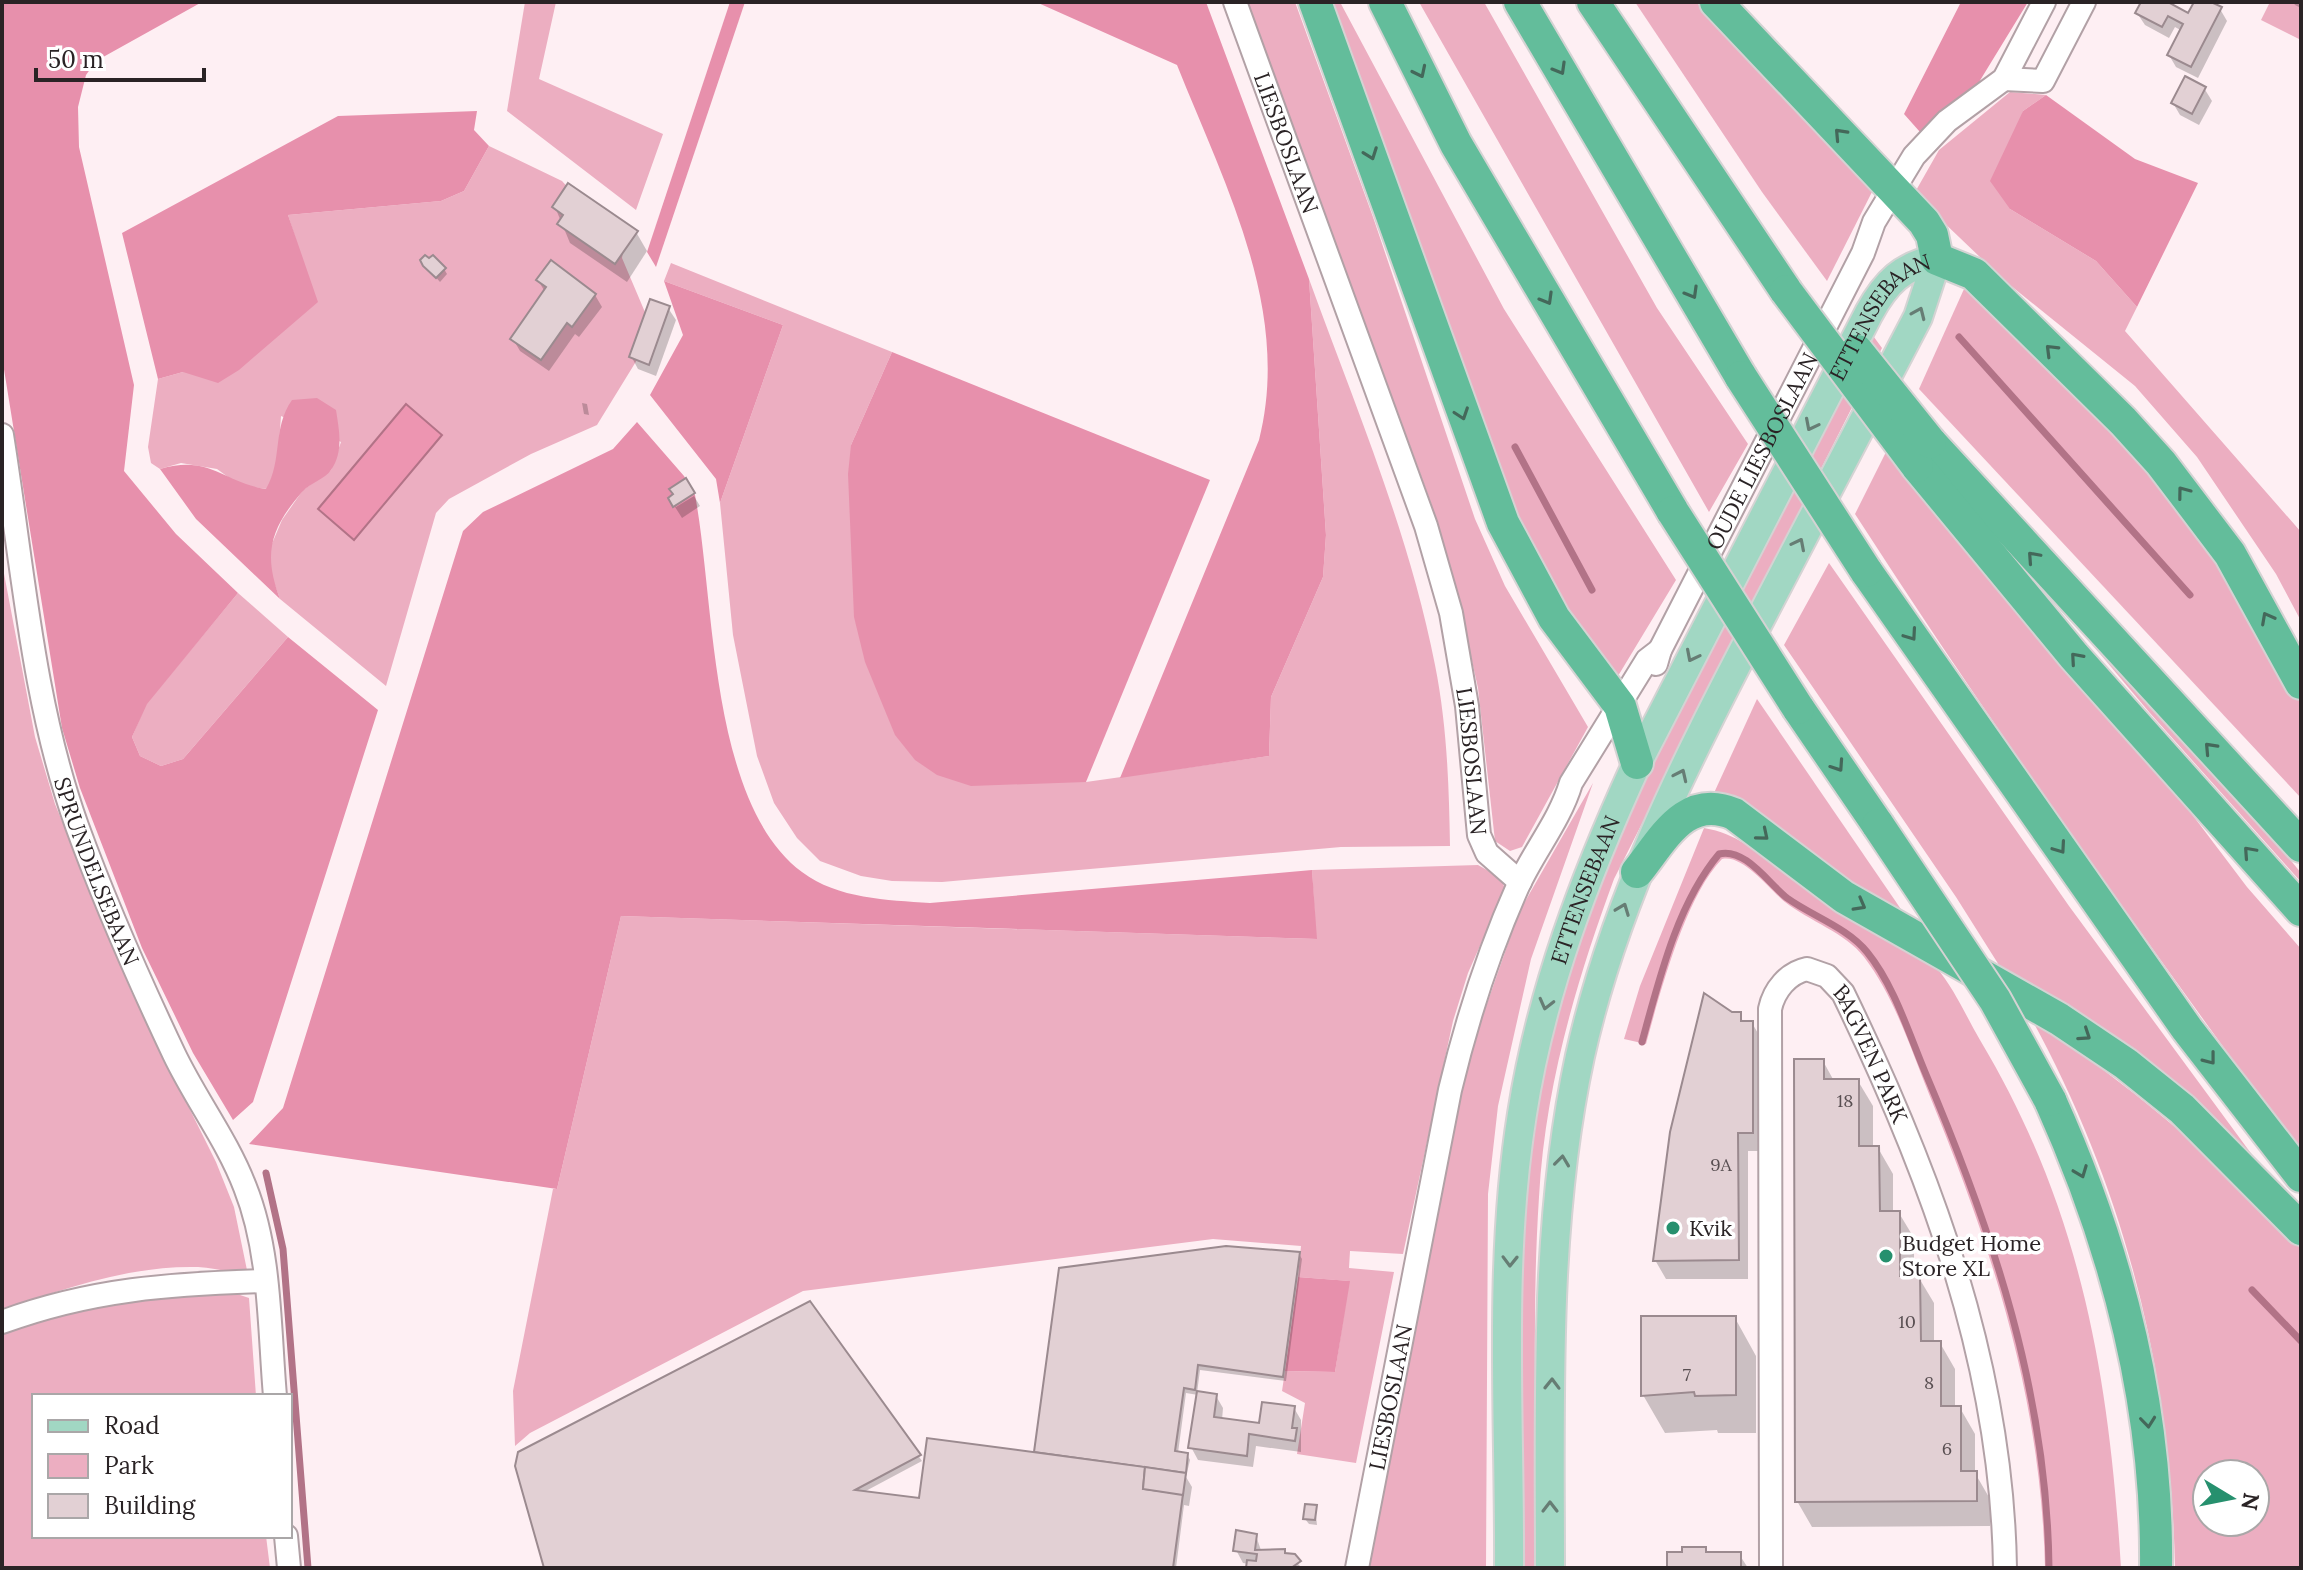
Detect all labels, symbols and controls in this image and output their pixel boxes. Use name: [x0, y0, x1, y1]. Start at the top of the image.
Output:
scale bar: [36, 32, 204, 82]
text: 50 m: [48, 44, 104, 75]
one-way arrow: [1550, 60, 1566, 75]
one-way arrow: [1410, 63, 1426, 78]
street label: LIESBOSLAAN: [1248, 68, 1325, 217]
one-way arrow: [1834, 129, 1849, 143]
one-way arrow: [1361, 146, 1377, 160]
street label: ETTENSEBAAN: [1823, 247, 1934, 385]
one-way arrow: [1682, 284, 1698, 299]
one-way arrow: [1537, 290, 1553, 305]
one-way arrow: [1909, 307, 1925, 321]
one-way arrow: [2046, 344, 2060, 359]
street label: OUDE LIESBOSLAAN: [1700, 348, 1824, 554]
one-way arrow: [1452, 406, 1468, 420]
one-way arrow: [1806, 417, 1821, 432]
one-way arrow: [2179, 486, 2193, 500]
one-way arrow: [1790, 538, 1805, 552]
one-way arrow: [2028, 552, 2043, 567]
one-way arrow: [2261, 612, 2276, 626]
one-way arrow: [1901, 626, 1916, 640]
one-way arrow: [1687, 648, 1702, 663]
one-way arrow: [2071, 653, 2086, 668]
street label: LIESBOSLAAN: [1450, 685, 1493, 836]
one-way arrow: [2204, 743, 2219, 757]
one-way arrow: [1828, 758, 1843, 772]
one-way arrow: [1671, 769, 1687, 784]
street label: SPRUNDELSEBAAN: [48, 774, 146, 970]
street label: ETTENSEBAAN: [1544, 811, 1626, 968]
one-way arrow: [1753, 825, 1768, 840]
one-way arrow: [2050, 839, 2065, 853]
one-way arrow: [2244, 847, 2259, 862]
one-way arrow: [1851, 895, 1865, 911]
one-way arrow: [1613, 903, 1630, 917]
street label: BAGVEN PARK: [1828, 978, 1914, 1127]
one-way arrow: [1538, 996, 1555, 1010]
one-way arrow: [2076, 1025, 2090, 1040]
one-way arrow: [2201, 1050, 2215, 1065]
house number: 18: [1837, 1089, 1853, 1112]
house number: 9A: [1710, 1153, 1733, 1176]
one-way arrow: [1553, 1154, 1570, 1168]
one-way arrow: [2071, 1164, 2088, 1178]
place label: Kvik: [1689, 1214, 1732, 1242]
marker: Kvik: [1664, 1219, 1682, 1237]
place label: Budget Home Store XL: [1902, 1229, 2041, 1282]
marker: Budget Home Store XL: [1877, 1247, 1895, 1265]
one-way arrow: [1501, 1255, 1519, 1268]
house number: 10: [1898, 1310, 1916, 1333]
street label: LIESBOSLAAN: [1362, 1322, 1418, 1473]
house number: 7: [1683, 1363, 1691, 1386]
house number: 8: [1924, 1371, 1934, 1394]
one-way arrow: [1543, 1377, 1561, 1390]
legend: [32, 1394, 292, 1538]
text: Road: [104, 1410, 160, 1441]
one-way arrow: [2140, 1416, 2157, 1429]
house number: 6: [1942, 1437, 1952, 1460]
text: Park: [104, 1450, 154, 1481]
north arrow: [2191, 1458, 2271, 1538]
text: Building: [104, 1490, 196, 1521]
text: N: [2235, 1491, 2266, 1512]
one-way arrow: [1541, 1500, 1559, 1513]

